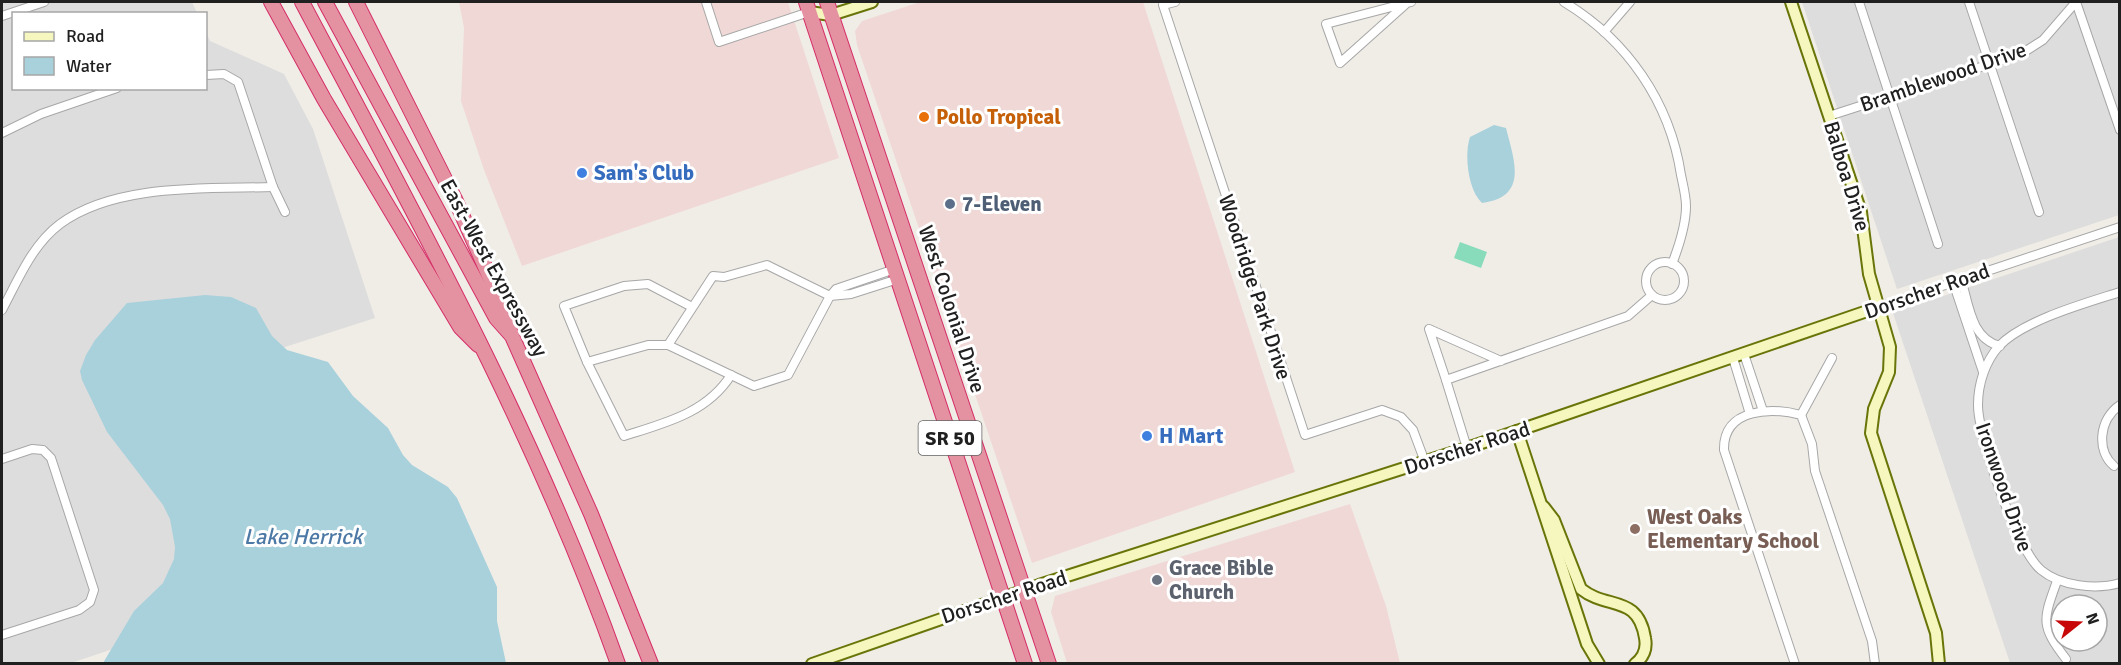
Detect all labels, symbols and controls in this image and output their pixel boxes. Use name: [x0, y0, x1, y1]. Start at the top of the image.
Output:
legend: [12, 12, 207, 90]
text: Road: [66, 25, 105, 47]
street label: Bramblewood Drive: [1856, 36, 2030, 118]
text: Water: [66, 55, 112, 77]
place label: Pollo Tropical: [936, 104, 1061, 130]
marker: Pollo Tropical: [917, 110, 931, 124]
street label: Balboa Drive: [1818, 118, 1876, 234]
place label: Sam's Club: [594, 160, 694, 186]
marker: Sam's Club: [575, 166, 589, 180]
street label: East-West Expressway: [434, 175, 554, 361]
place label: 7-Eleven: [962, 191, 1042, 217]
street label: Woodridge Park Drive: [1213, 191, 1297, 383]
marker: 7-Eleven: [943, 197, 957, 211]
street label: West Colonial Drive: [913, 222, 991, 396]
street label: Dorscher Road: [1861, 257, 1993, 325]
street label: Dorscher Road: [1401, 415, 1533, 481]
street label: Ironwood Drive: [1970, 419, 2038, 555]
road number: SR 50: [918, 421, 982, 455]
place label: H Mart: [1159, 423, 1223, 449]
marker: H Mart: [1140, 429, 1154, 443]
place label: West Oaks Elementary School: [1647, 504, 1819, 554]
marker: West Oaks Elementary School: [1628, 522, 1642, 536]
water label: Lake Herrick: [244, 523, 364, 550]
place label: Grace Bible Church: [1169, 555, 1274, 605]
street label: Dorscher Road: [938, 564, 1070, 630]
marker: Grace Bible Church: [1150, 573, 1164, 587]
north arrow: [2049, 593, 2109, 653]
text: N: [2081, 610, 2104, 627]

